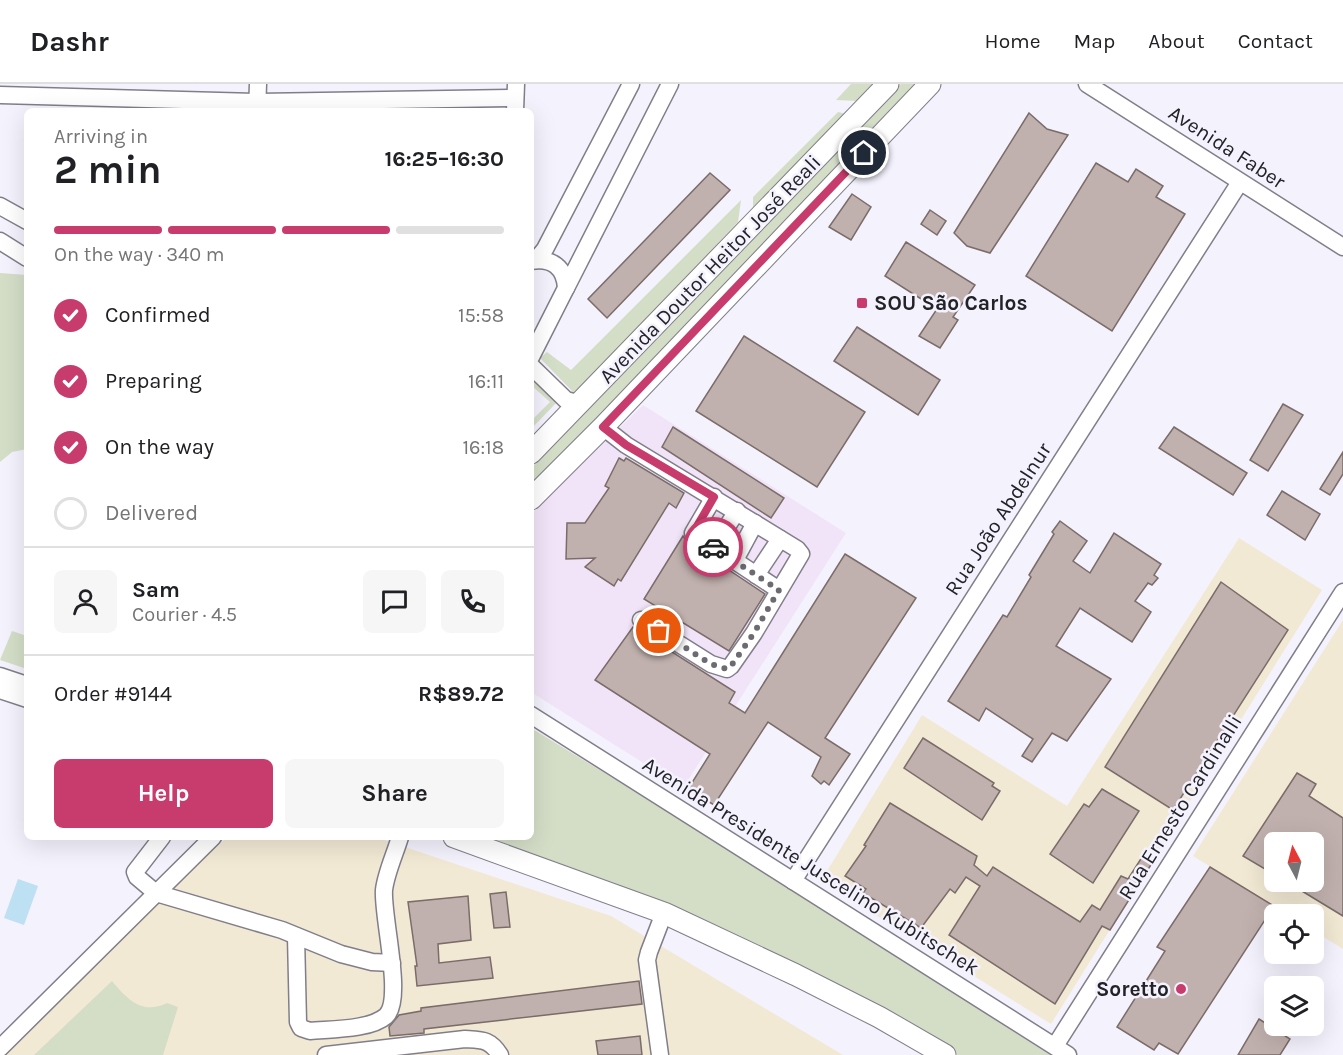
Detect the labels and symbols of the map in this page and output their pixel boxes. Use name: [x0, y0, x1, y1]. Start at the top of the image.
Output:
street label: Avenida Faber: [1164, 101, 1290, 194]
pin: [838, 127, 889, 178]
street label: Avenida Doutor Heitor José Reali: [594, 150, 826, 388]
place label: SOU São Carlos: [874, 291, 1028, 315]
marker: SOU São Carlos: [855, 296, 869, 310]
street label: Rua João Abdelnur: [940, 438, 1056, 600]
courier: [683, 517, 743, 577]
pin: [633, 605, 684, 656]
street label: Rua Ernesto Cardinalli: [1113, 710, 1247, 904]
street label: Avenida Presidente Juscelino Kubitschek: [638, 752, 984, 980]
north arrow: [1264, 832, 1324, 892]
place label: Soretto: [1096, 977, 1169, 1001]
marker: Soretto: [1174, 982, 1188, 996]

